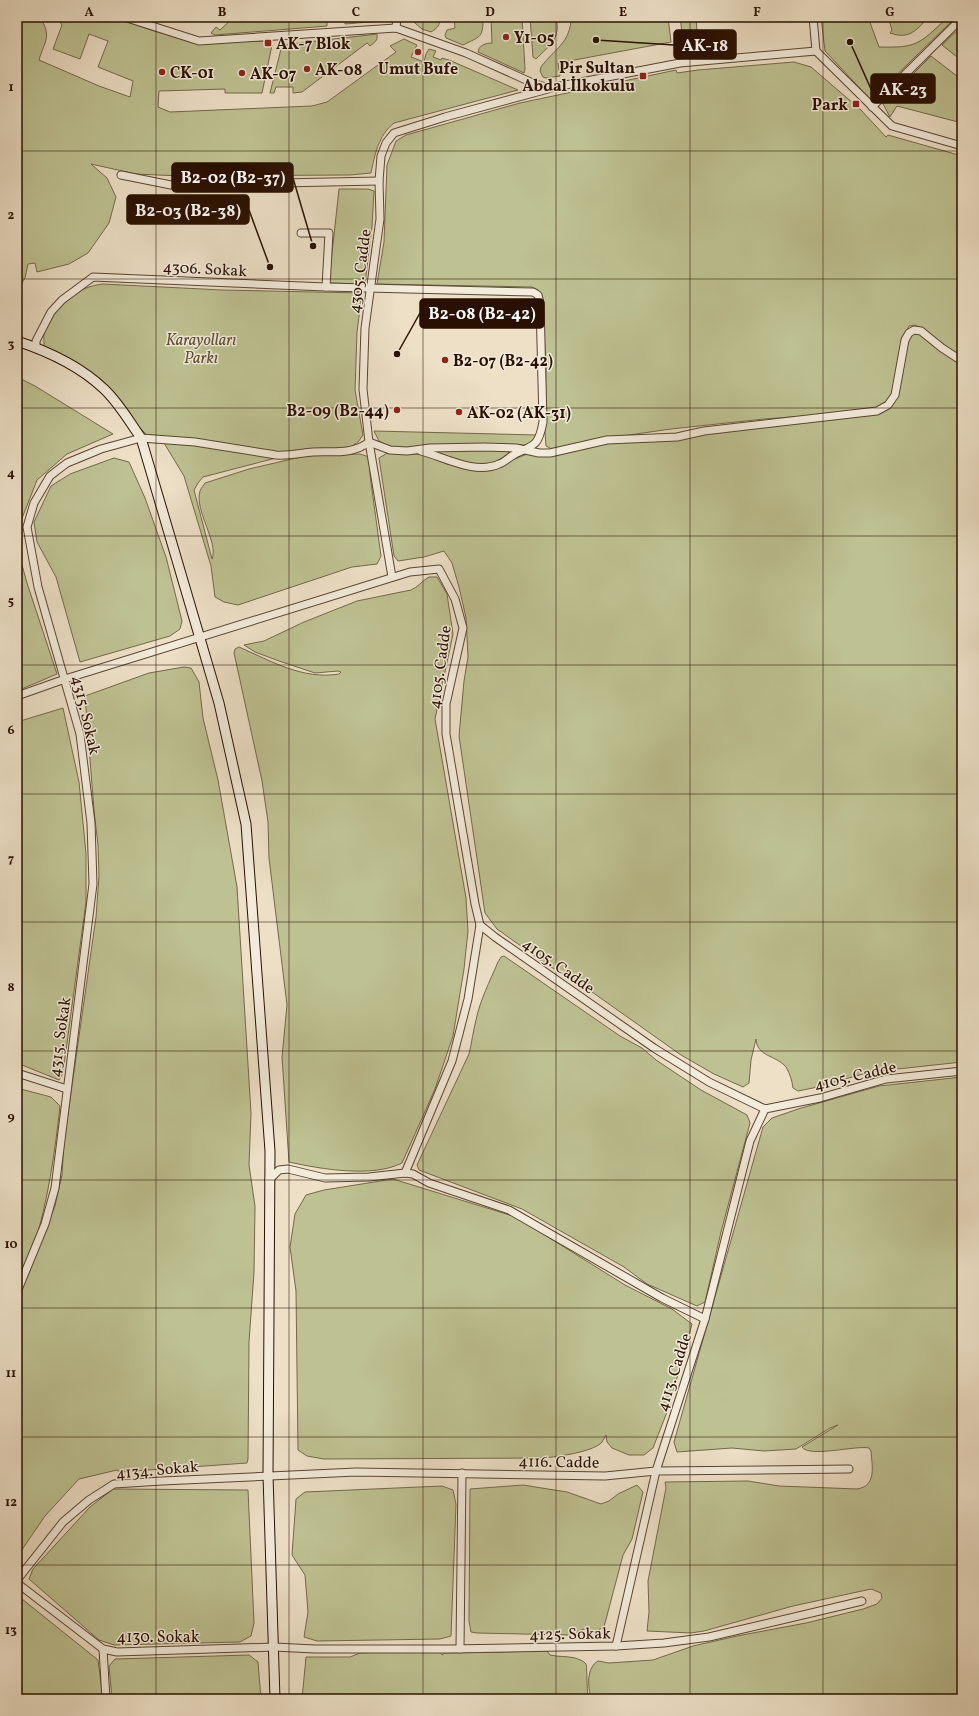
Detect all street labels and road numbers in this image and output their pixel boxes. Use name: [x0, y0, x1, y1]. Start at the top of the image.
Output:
street label: 4305. Cadde: [344, 228, 378, 315]
street label: 4306. Sokak: [162, 257, 248, 283]
street label: 4105. Cadde: [424, 624, 458, 710]
street label: 4315. Sokak: [65, 674, 105, 757]
street label: 4105. Cadde: [517, 934, 599, 1000]
street label: 4315. Sokak: [44, 996, 78, 1079]
street label: 4105. Cadde: [812, 1057, 899, 1097]
street label: 4113. Cadde: [652, 1331, 698, 1415]
street label: 4116. Cadde: [518, 1451, 600, 1475]
street label: 4134. Sokak: [115, 1456, 200, 1486]
street label: 4125. Sokak: [529, 1623, 611, 1647]
street label: 4130. Sokak: [117, 1627, 200, 1649]

